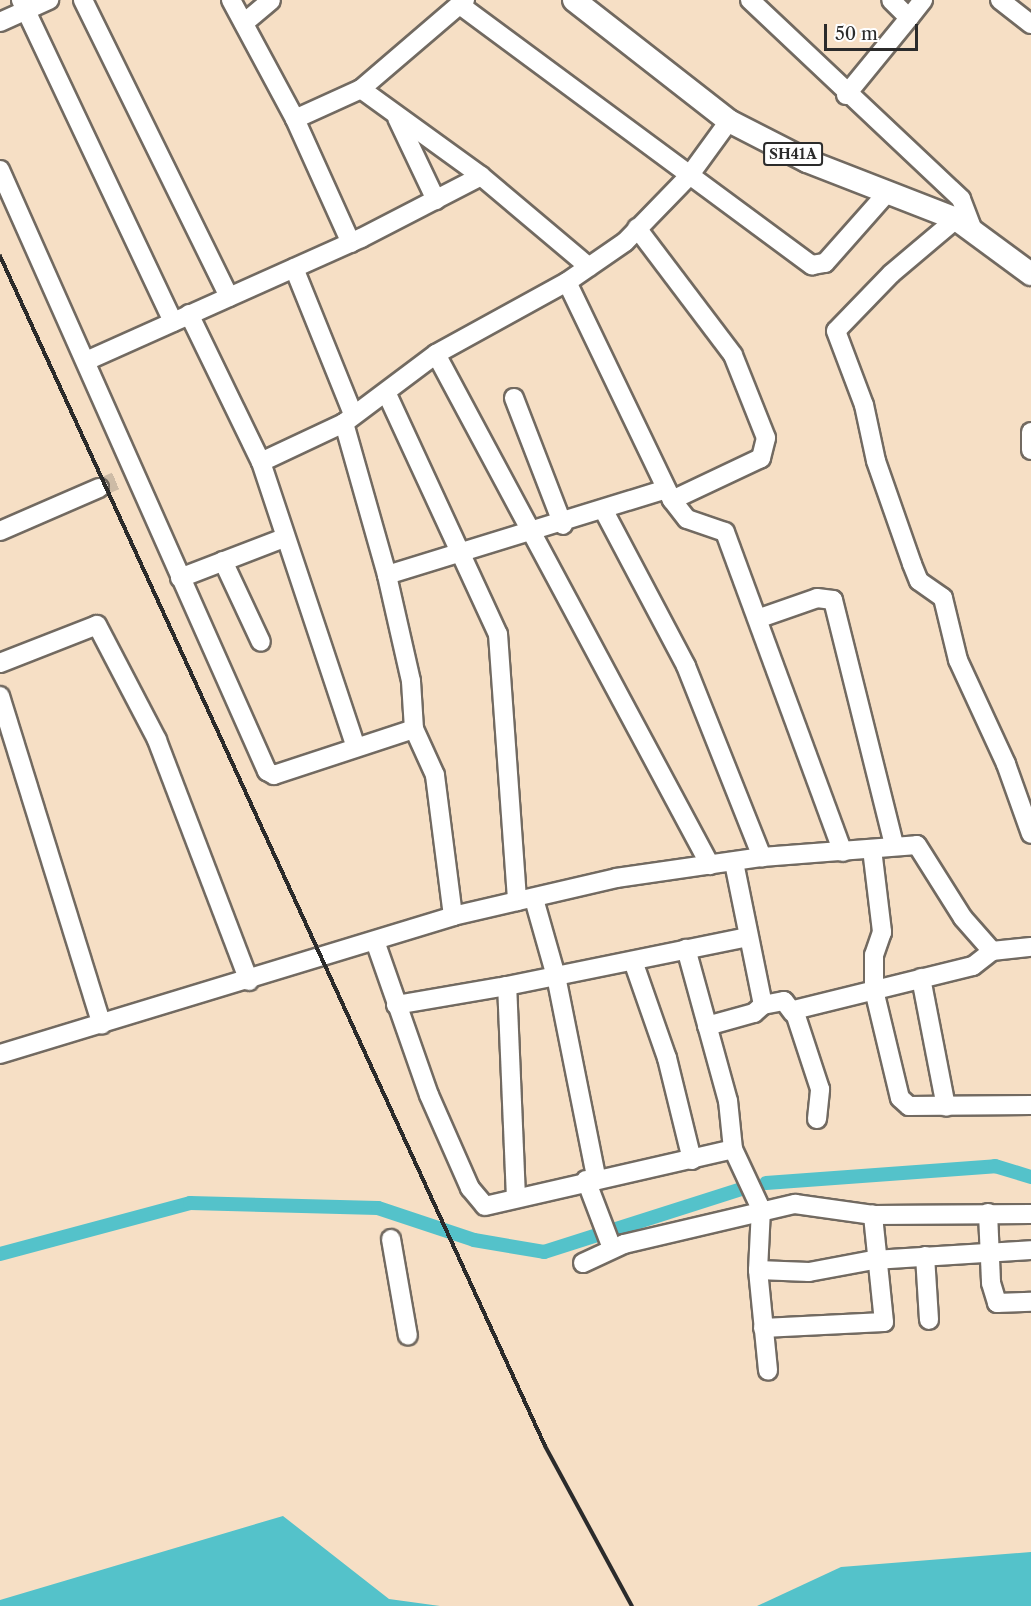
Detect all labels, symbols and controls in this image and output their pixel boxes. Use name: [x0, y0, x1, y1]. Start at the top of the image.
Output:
scale bar: [827, 12, 922, 50]
text: 50 m: [835, 23, 878, 45]
road number: SH41A: [763, 143, 823, 165]

